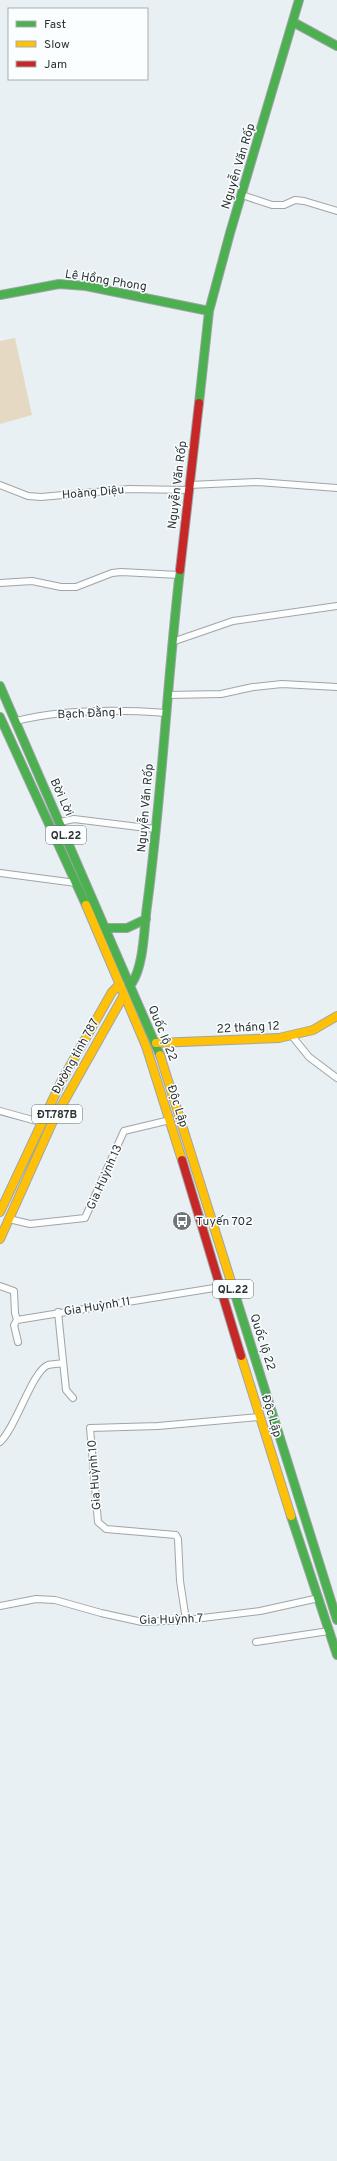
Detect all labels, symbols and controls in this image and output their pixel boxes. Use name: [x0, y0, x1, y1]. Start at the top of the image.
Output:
legend: [8, 8, 148, 80]
text: Fast: [44, 17, 66, 33]
text: Slow: [44, 37, 70, 53]
text: Jam: [44, 57, 67, 73]
street label: Nguyễn Văn Rốp: [218, 121, 260, 211]
street label: Lê Hồng Phong: [64, 267, 148, 295]
street label: Nguyễn Văn Rốp: [165, 440, 191, 530]
street label: Hoàng Diệu: [61, 482, 125, 504]
street label: Bạch Đằng 1: [57, 705, 123, 723]
street label: Nguyễn Văn Rốp: [134, 763, 158, 853]
street label: Bời Lời: [46, 776, 76, 819]
road number: QL.22: [46, 826, 86, 844]
street label: Quốc lộ 22: [144, 1003, 180, 1064]
street label: Đường tỉnh 787: [49, 1016, 103, 1097]
street label: 22 tháng 12: [216, 1018, 280, 1038]
street label: Độc Lập: [163, 1083, 191, 1130]
road number: ĐT.787B: [32, 1105, 82, 1123]
street label: Gia Huỳnh 13: [83, 1142, 126, 1213]
bus stop icon: Tuyến 702: [171, 1210, 193, 1232]
place label: Tuyến 702: [196, 1214, 253, 1230]
road number: QL.22: [213, 1280, 253, 1298]
street label: Gia Huỳnh 11: [63, 1294, 132, 1320]
street label: Quốc lộ 22: [245, 1312, 279, 1373]
street label: Độc Lập: [257, 1393, 285, 1440]
street label: Gia Huỳnh 10: [85, 1439, 105, 1511]
street label: Gia Huỳnh 7: [139, 1611, 203, 1629]

